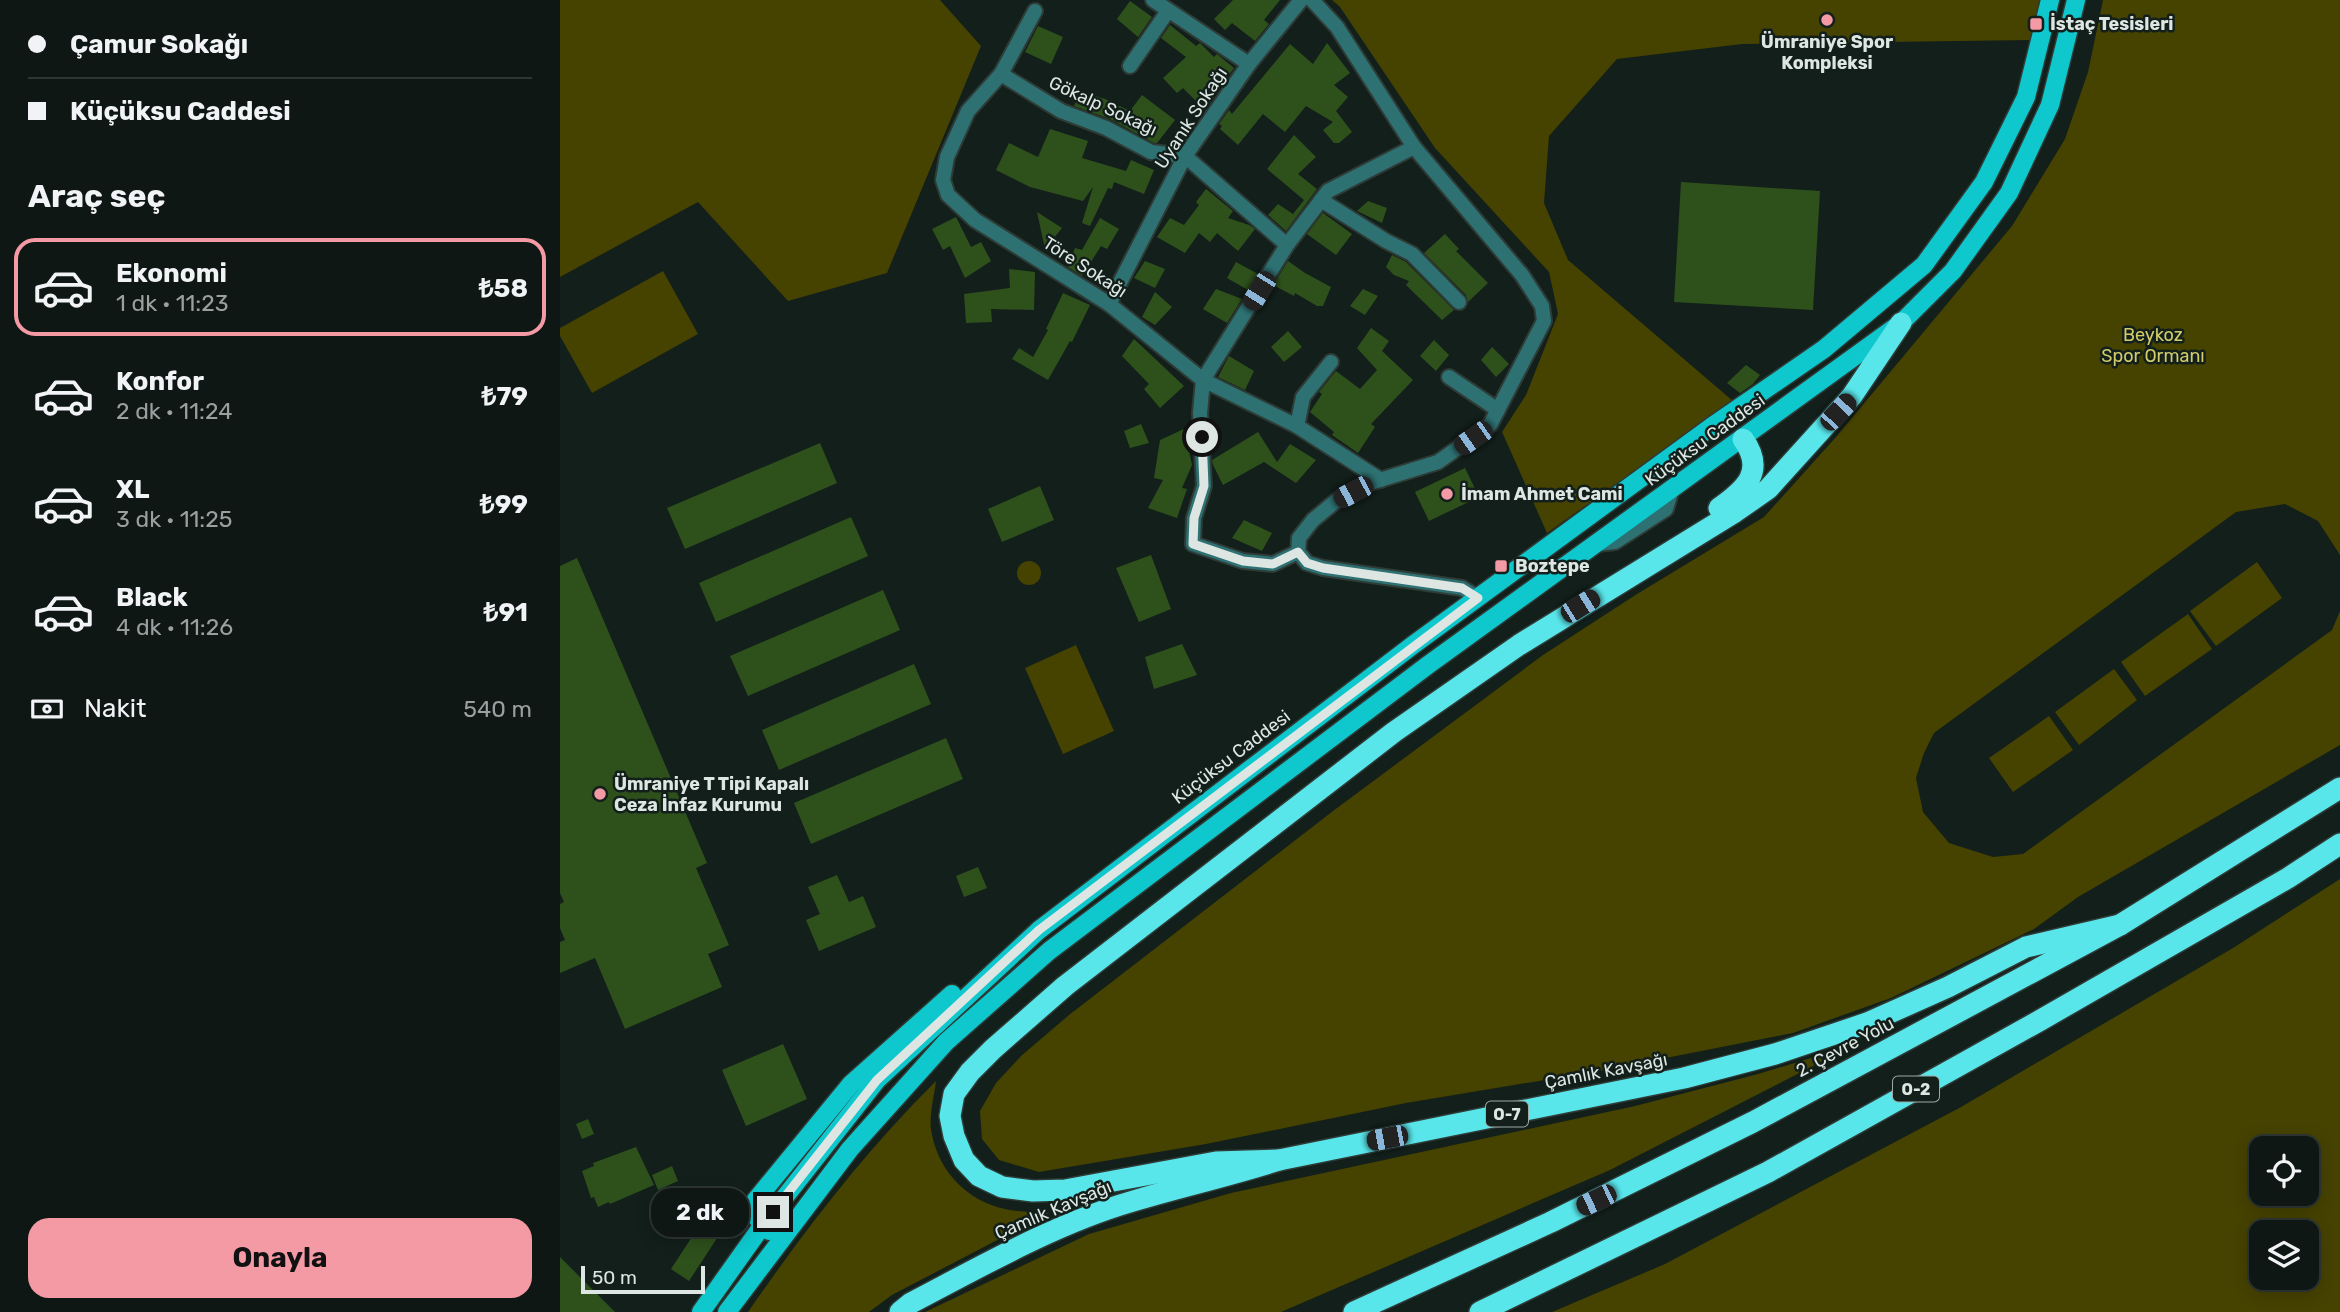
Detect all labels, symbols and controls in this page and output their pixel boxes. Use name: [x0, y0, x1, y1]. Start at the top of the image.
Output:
marker: Ümraniye Spor Kompleksi: [1819, 12, 1835, 28]
place label: İstaç Tesisleri: [2050, 13, 2173, 35]
marker: İstaç Tesisleri: [2028, 16, 2044, 32]
text: Çamur Sokağı: [70, 29, 248, 60]
place label: Ümraniye Spor Kompleksi: [1761, 31, 1893, 74]
street label: Uyanık Sokağı: [1150, 63, 1232, 173]
street label: Gökalp Sokağı: [1045, 71, 1161, 141]
text: Küçüksu Caddesi: [70, 96, 291, 127]
text: Araç seç: [28, 177, 165, 215]
street label: Töre Sokağı: [1039, 232, 1131, 302]
icon: car: [32, 256, 95, 319]
text: Ekonomi: [116, 258, 227, 289]
car: [1239, 268, 1280, 314]
text: ₺58: [479, 273, 528, 304]
text: 1 dk · 11:23: [116, 289, 229, 317]
park label: Beykoz Spor Ormanı: [2101, 324, 2205, 367]
icon: car: [32, 364, 95, 427]
text: Konfor: [116, 366, 204, 397]
text: ₺79: [482, 381, 528, 412]
street label: Küçüksu Caddesi: [1641, 389, 1769, 491]
car: [1816, 389, 1861, 435]
text: 2 dk · 11:24: [116, 397, 232, 425]
car: [1450, 417, 1497, 459]
route start: [1186, 421, 1218, 453]
icon: car: [32, 472, 95, 535]
car: [1330, 473, 1377, 511]
text: XL: [116, 474, 149, 505]
place label: İmam Ahmet Cami: [1461, 483, 1623, 505]
marker: İmam Ahmet Cami: [1439, 486, 1455, 502]
text: ₺99: [480, 489, 528, 520]
text: 3 dk · 11:25: [116, 505, 232, 533]
place label: Boztepe: [1515, 555, 1590, 577]
marker: Boztepe: [1493, 558, 1509, 574]
icon: car: [32, 580, 95, 643]
text: Black: [116, 582, 188, 613]
car: [1557, 586, 1604, 626]
text: ₺91: [484, 597, 528, 628]
text: 4 dk · 11:26: [116, 613, 233, 641]
icon: cash: [28, 690, 66, 728]
text: Nakit: [84, 693, 146, 724]
text: 540 m: [463, 695, 532, 723]
street label: Küçüksu Caddesi: [1167, 705, 1295, 809]
place label: Ümraniye T Tipi Kapalı Ceza İnfaz Kurumu: [614, 773, 809, 816]
marker: Ümraniye T Tipi Kapalı Ceza İnfaz Kurumu: [592, 786, 608, 802]
street label: 2. Çevre Yolu: [1792, 1012, 1898, 1082]
street label: Çamlık Kavşağı: [1543, 1048, 1669, 1094]
road number: O-2: [1893, 1077, 1939, 1102]
road number: O-7: [1486, 1102, 1528, 1126]
car: [1365, 1124, 1410, 1152]
map controls: [2249, 1136, 2319, 1290]
button: locate: [2249, 1136, 2319, 1206]
street label: Çamlık Kavşağı: [991, 1176, 1115, 1244]
car: [1573, 1181, 1620, 1219]
callout: 2 dk: [650, 1188, 748, 1236]
route end: [757, 1196, 789, 1228]
text: 2 dk: [676, 1198, 724, 1226]
button: Onayla: [28, 1218, 532, 1298]
button: layers: [2249, 1220, 2319, 1290]
scale bar: [581, 1263, 705, 1295]
text: 50 m: [592, 1266, 637, 1289]

